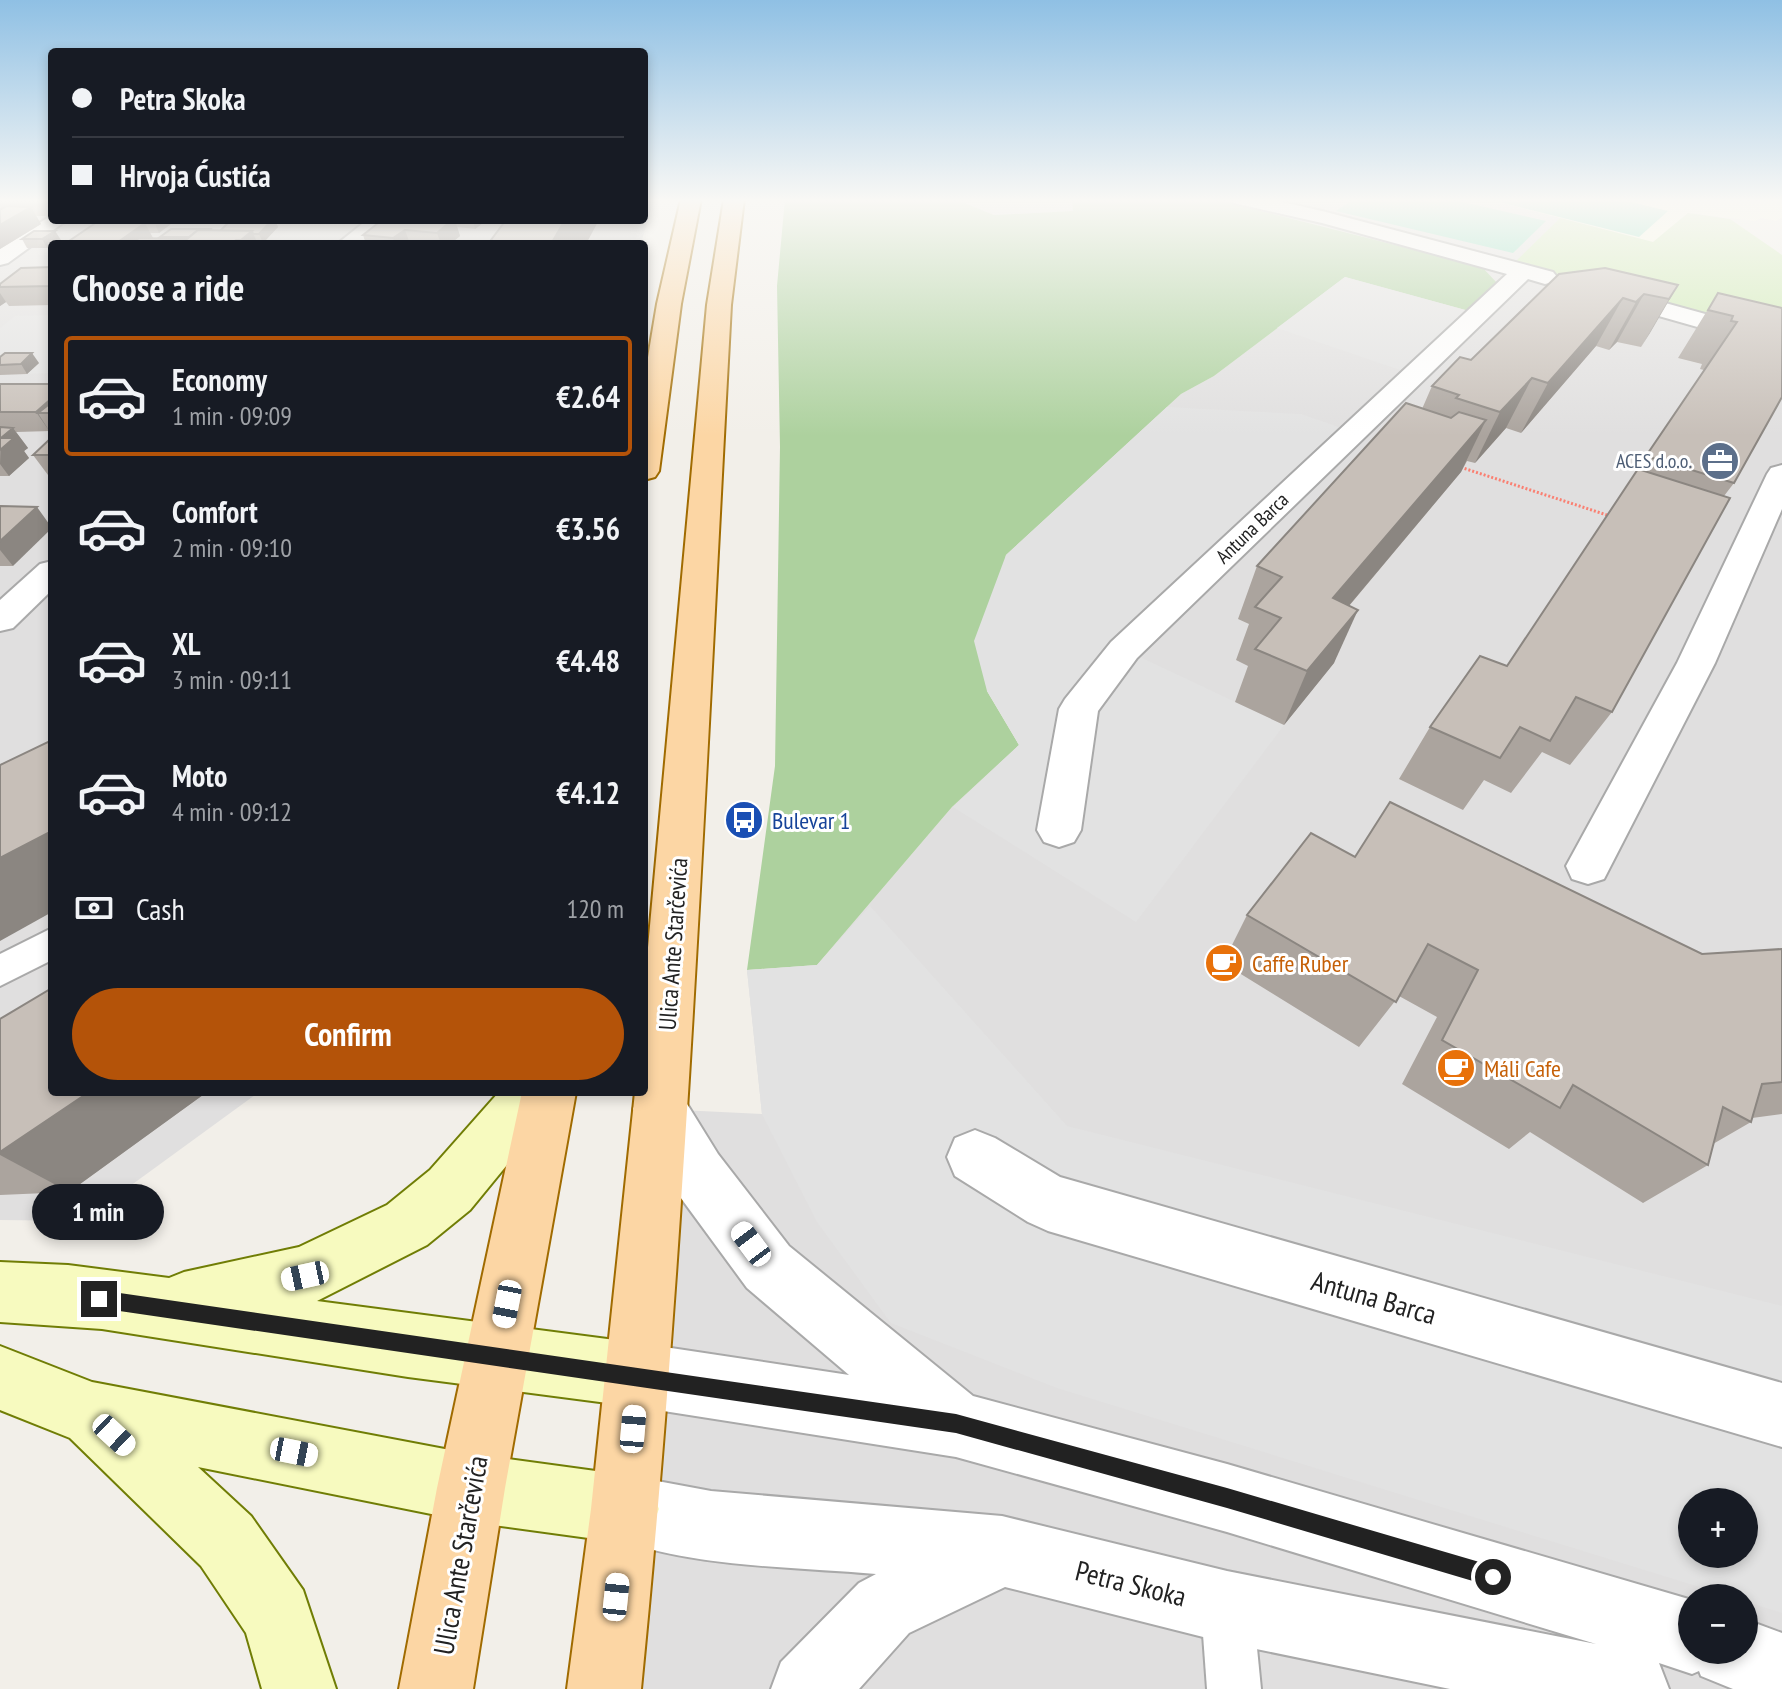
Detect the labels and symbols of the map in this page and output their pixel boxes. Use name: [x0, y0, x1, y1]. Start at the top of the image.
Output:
office icon: ACES d.o.o.: [1699, 440, 1741, 482]
place label: ACES d.o.o.: [1616, 448, 1692, 474]
street label: Antuna Barca: [1210, 487, 1294, 569]
bus stop icon: Bulevar 1: [723, 799, 765, 841]
place label: Bulevar 1: [772, 805, 850, 836]
street label: Ulica Ante Starčevića: [652, 857, 694, 1031]
cafe icon: Caffe Ruber: [1203, 942, 1245, 984]
place label: Caffe Ruber: [1252, 948, 1349, 979]
cafe icon: Máli Cafe: [1435, 1047, 1477, 1089]
place label: Máli Cafe: [1484, 1053, 1561, 1084]
callout: 1 min: [33, 1183, 165, 1239]
car: [727, 1218, 775, 1270]
car: [279, 1259, 331, 1293]
street label: Antuna Barca: [1307, 1262, 1441, 1332]
car: [491, 1278, 523, 1330]
route end: [81, 1281, 117, 1317]
car: [619, 1404, 647, 1454]
car: [88, 1410, 140, 1460]
car: [268, 1436, 320, 1468]
street label: Ulica Ante Starčevića: [424, 1453, 496, 1657]
street label: Petra Skoka: [1072, 1551, 1190, 1615]
route start: [1475, 1559, 1511, 1595]
car: [602, 1572, 630, 1622]

